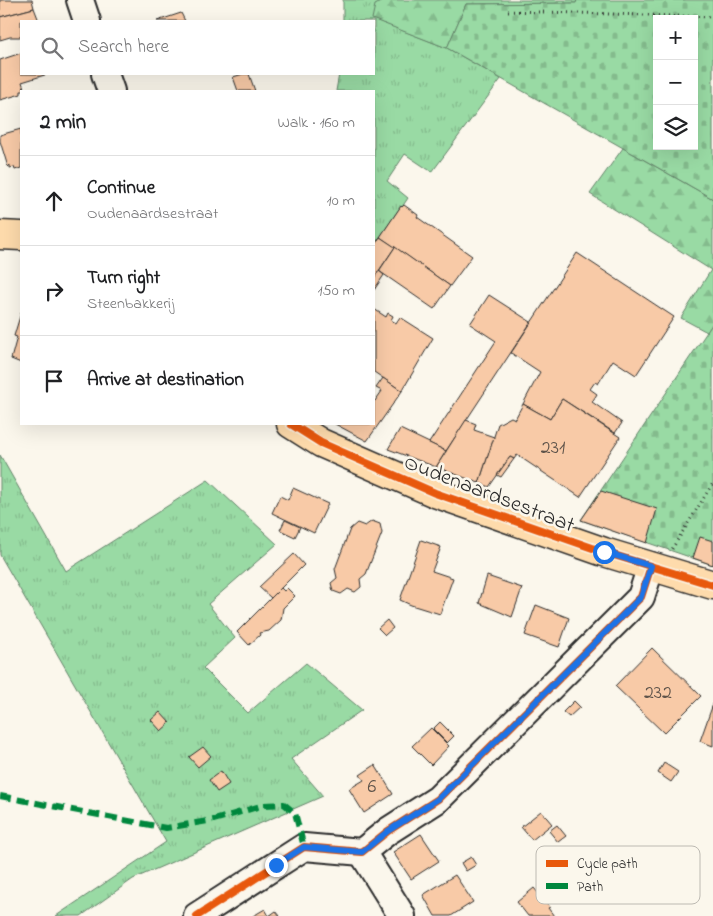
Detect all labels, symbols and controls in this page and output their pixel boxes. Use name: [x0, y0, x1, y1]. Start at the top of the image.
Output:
map controls: [653, 15, 698, 150]
button: +: [653, 15, 698, 60]
search box: [20, 20, 375, 75]
icon: search: [38, 34, 66, 62]
text: Search here: [78, 34, 169, 61]
button: −: [653, 60, 698, 105]
button: layers: [653, 105, 698, 150]
text: 2 min: [40, 108, 86, 138]
text: Walk · 160 m: [277, 111, 355, 135]
text: Continue: [87, 175, 155, 202]
icon: ahead: [40, 187, 68, 215]
text: 10 m: [327, 189, 355, 213]
text: Oudenaardsestraat: [87, 202, 218, 226]
text: Turn right: [87, 265, 160, 292]
icon: right: [40, 277, 68, 305]
text: 150 m: [317, 279, 355, 303]
text: Steenbakkerij: [87, 292, 174, 316]
icon: arrive: [40, 367, 68, 395]
text: Arrive at destination: [87, 367, 244, 394]
house number: 231: [541, 434, 565, 463]
street label: Oudenaardsestraat: [399, 448, 580, 542]
route start: [593, 541, 616, 564]
house number: 232: [644, 679, 672, 708]
house number: 6: [368, 773, 377, 802]
legend: [536, 846, 700, 904]
route end: [265, 854, 288, 877]
text: Cycle path: [577, 854, 638, 876]
text: Path: [577, 877, 603, 898]

